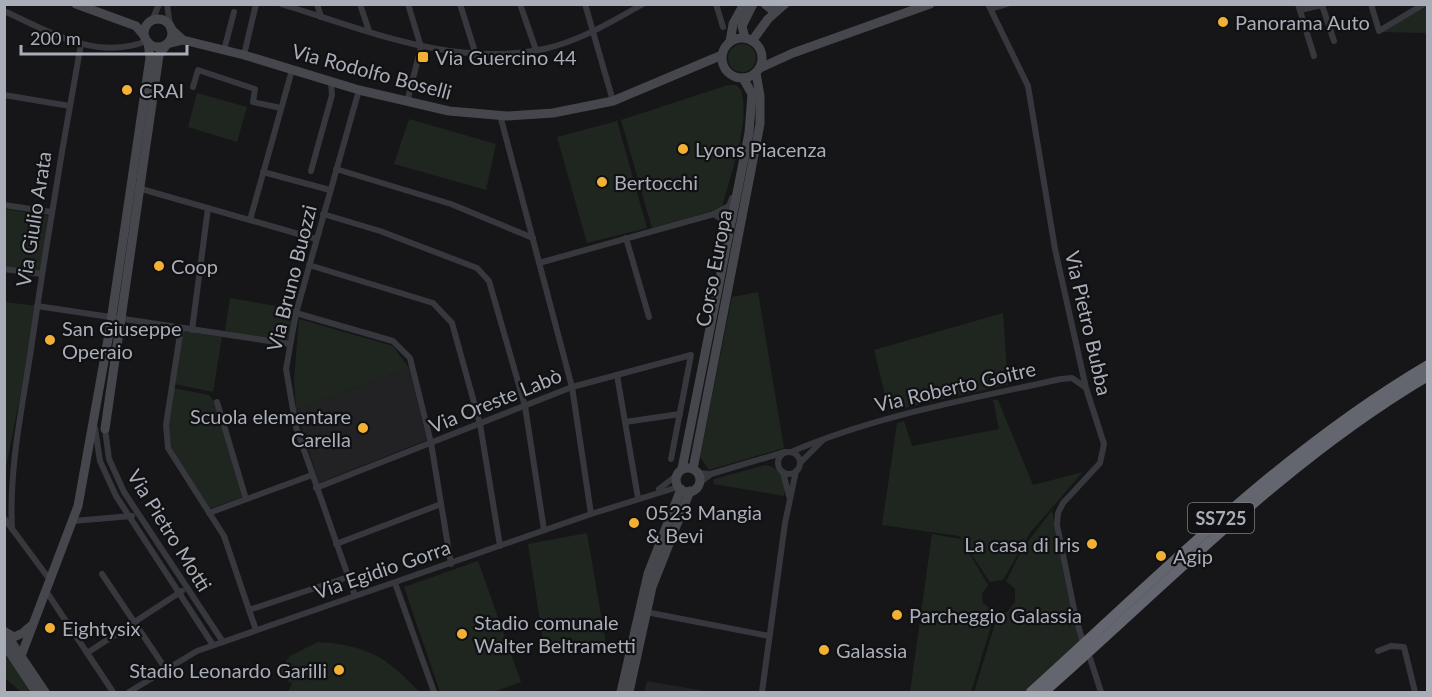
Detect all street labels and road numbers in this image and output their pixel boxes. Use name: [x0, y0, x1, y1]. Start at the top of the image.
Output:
street label: Via Rodolfo Boselli: [289, 38, 455, 104]
street label: Via Giulio Arata: [10, 150, 56, 288]
street label: Via Bruno Buozzi: [261, 202, 321, 354]
street label: Corso Europa: [690, 208, 736, 328]
street label: Via Pietro Bubba: [1061, 249, 1117, 397]
street label: Via Roberto Goitre: [872, 356, 1038, 416]
street label: Via Oreste Labò: [425, 362, 565, 438]
street label: Via Pietro Motti: [123, 465, 217, 595]
road number: SS725: [1188, 503, 1254, 533]
street label: Via Egidio Gorra: [311, 534, 453, 604]

